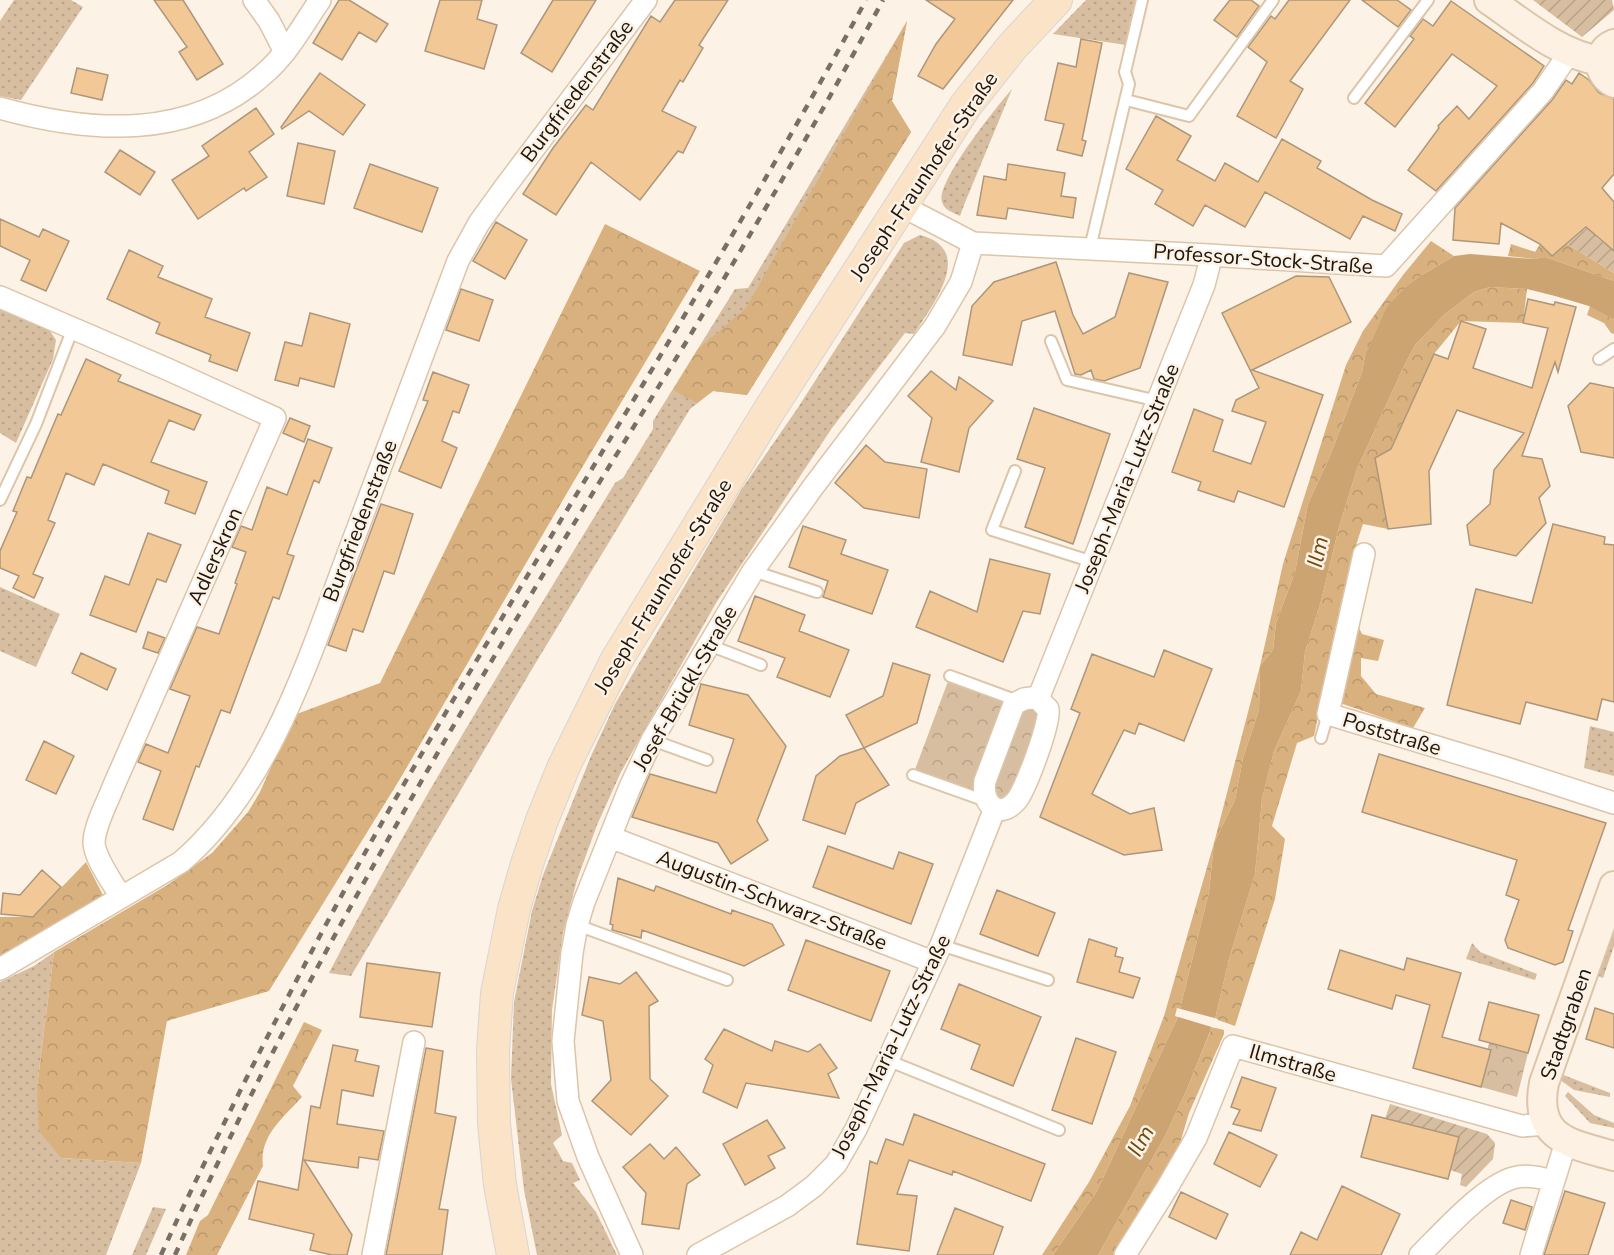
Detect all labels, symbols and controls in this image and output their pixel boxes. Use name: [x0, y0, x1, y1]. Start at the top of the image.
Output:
street label: Burgfriedenstraße: [514, 14, 640, 168]
street label: Joseph-Fraunhofer-Straße: [843, 66, 1004, 287]
street label: Professor-Stock-Straße: [1152, 237, 1374, 281]
street label: Joseph-Maria-Lutz-Straße: [1068, 359, 1186, 598]
street label: Burgfriedenstraße: [316, 436, 404, 606]
street label: Joseph-Fraunhofer-Straße: [587, 473, 738, 700]
street label: Adlerskron: [181, 503, 249, 609]
water label: Ilm: [1300, 534, 1336, 570]
street label: Josef-Brückl-Straße: [626, 600, 744, 777]
street label: Poststraße: [1339, 706, 1445, 762]
street label: Augustin-Schwarz-Straße: [653, 843, 891, 957]
street label: Joseph-Maria-Lutz-Straße: [824, 930, 957, 1163]
street label: Stadtgraben: [1534, 964, 1598, 1084]
street label: Ilmstraße: [1246, 1037, 1340, 1089]
water label: Ilm: [1120, 1120, 1162, 1162]

